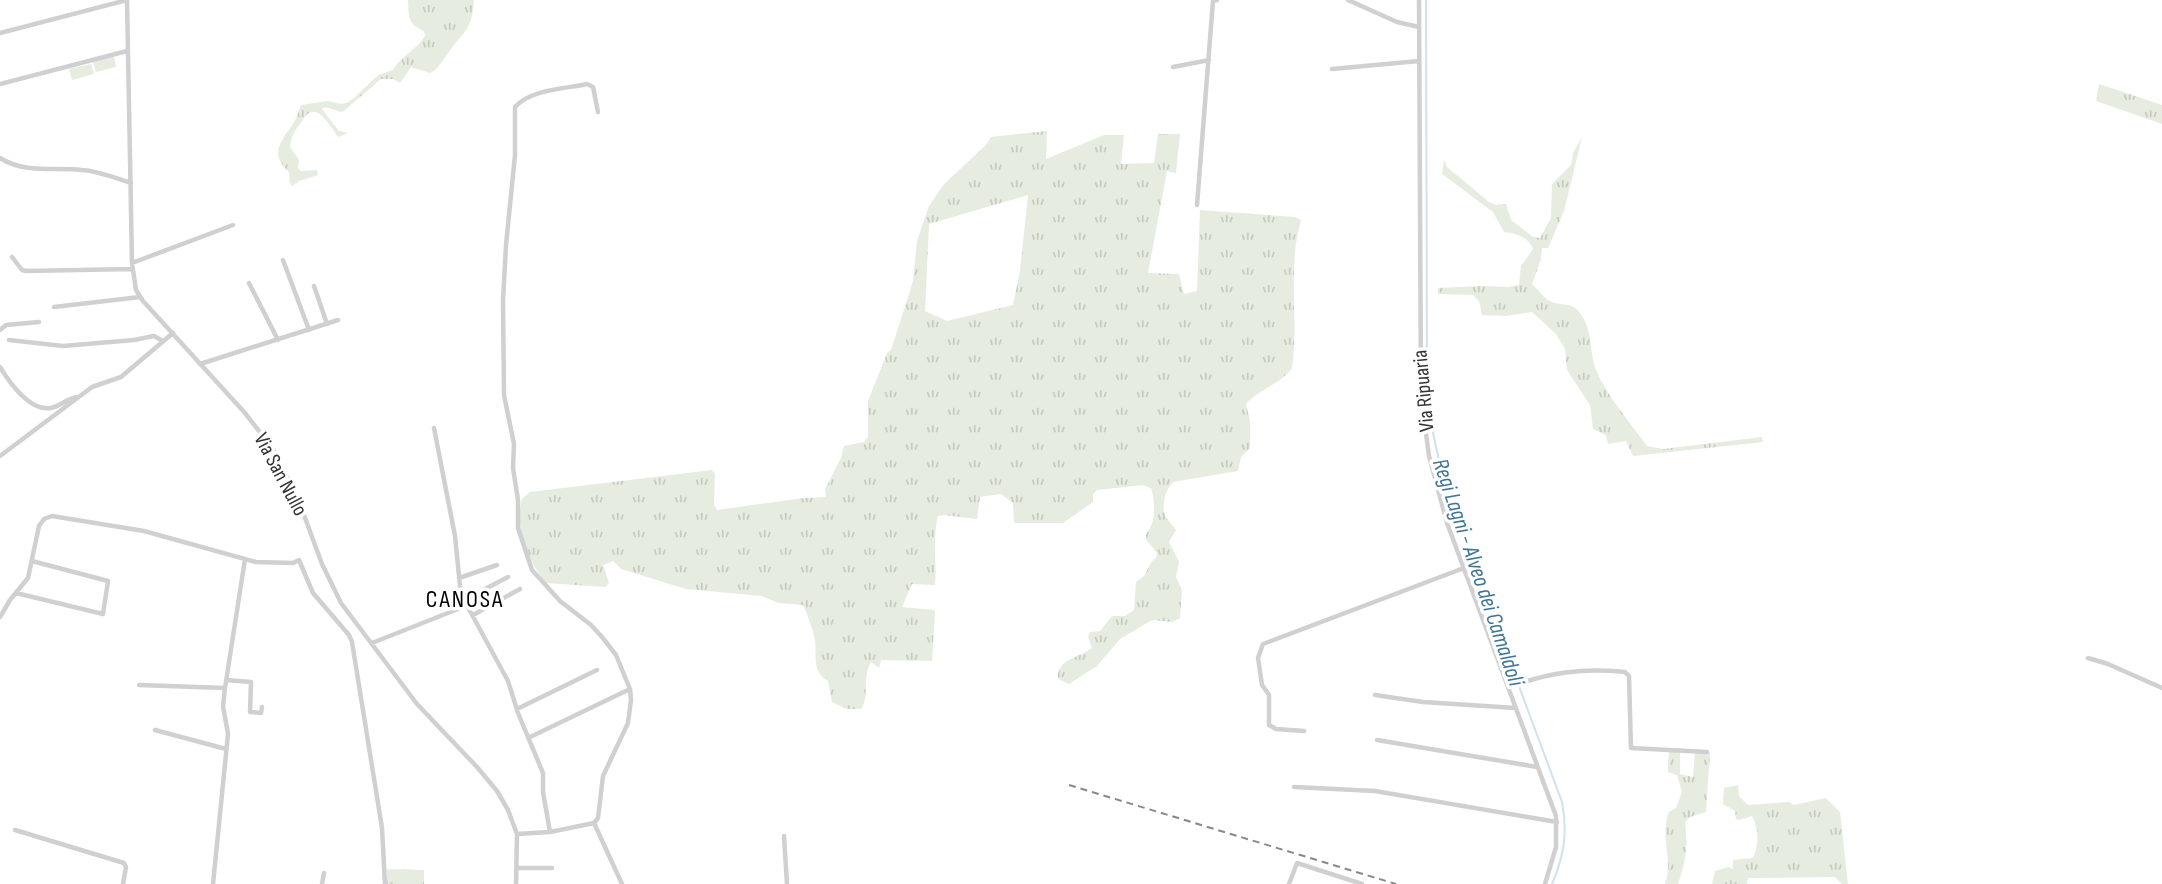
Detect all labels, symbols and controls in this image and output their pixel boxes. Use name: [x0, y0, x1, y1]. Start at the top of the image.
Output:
street label: Via Ripuaria: [1407, 349, 1440, 433]
street label: Via San Nullo: [248, 429, 313, 520]
water label: Regi Lagni - Alveo dei Camaldoli: [1426, 455, 1530, 690]
district label: CANOSA: [426, 585, 504, 614]

